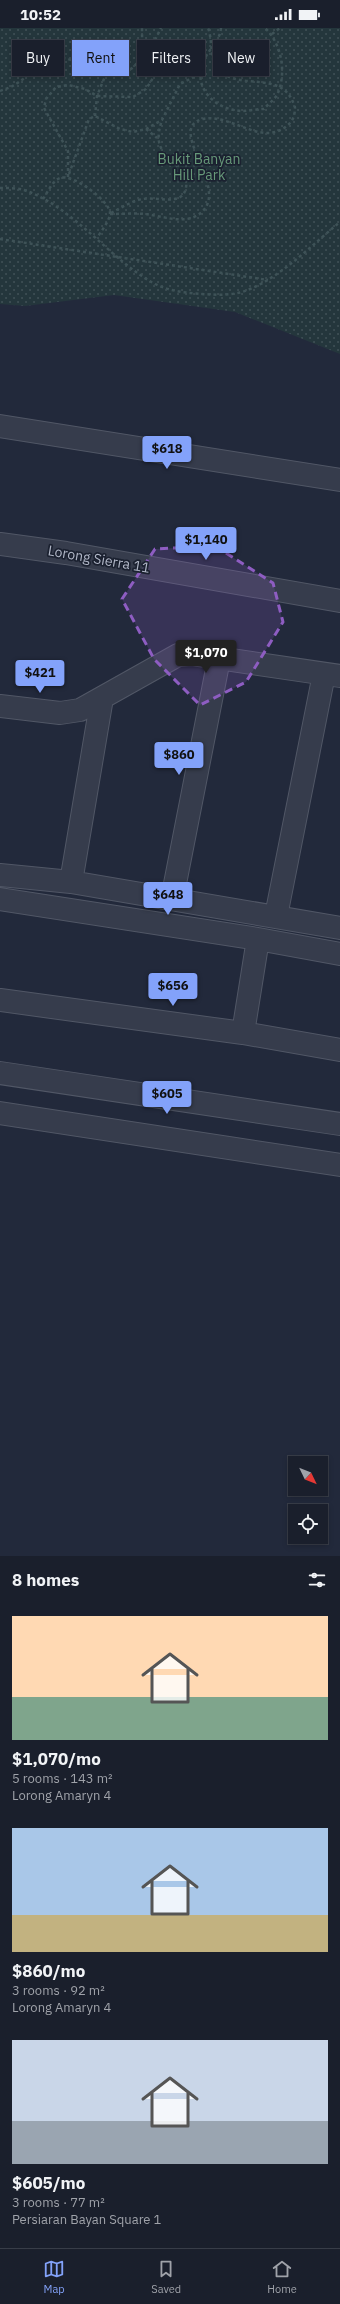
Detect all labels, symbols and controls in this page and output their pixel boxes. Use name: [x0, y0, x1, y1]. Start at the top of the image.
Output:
text: 10:52: [20, 5, 61, 24]
chip: Buy: [12, 40, 64, 76]
chip: Rent: [72, 40, 129, 76]
chip: Filters: [137, 40, 205, 76]
chip: New: [213, 40, 269, 76]
park label: Bukit Banyan Hill Park: [158, 150, 240, 184]
pin: $618: [143, 436, 191, 470]
text: $618: [151, 440, 183, 457]
pin: $1,140: [173, 527, 239, 561]
text: $1,140: [184, 531, 228, 548]
street label: Lorong Sierra 11: [47, 541, 151, 577]
pin: $1,070: [173, 640, 239, 674]
text: $1,070: [184, 644, 228, 661]
pin: $421: [16, 660, 64, 694]
text: $421: [24, 664, 56, 681]
pin: $860: [155, 742, 203, 776]
text: $860: [163, 746, 195, 763]
pin: $648: [144, 882, 192, 916]
text: $648: [152, 886, 184, 903]
pin: $656: [149, 973, 197, 1007]
text: $656: [157, 977, 189, 994]
pin: $605: [143, 1081, 191, 1115]
text: $605: [151, 1085, 183, 1102]
north arrow: [288, 1456, 328, 1496]
map controls: [288, 1456, 328, 1544]
button: locate: [288, 1504, 328, 1544]
text: 8 homes: [12, 1569, 79, 1591]
icon: filters: [306, 1569, 328, 1591]
icon: home: [134, 1642, 206, 1714]
text: $1,070/mo: [12, 1748, 101, 1770]
text: 5 rooms · 143 m²: [12, 1770, 113, 1787]
text: Lorong Amaryn 4: [12, 1787, 111, 1804]
icon: home: [134, 1854, 206, 1926]
text: $860/mo: [12, 1960, 85, 1982]
text: 3 rooms · 92 m²: [12, 1982, 105, 1999]
text: Lorong Amaryn 4: [12, 1999, 111, 2016]
icon: home: [134, 2066, 206, 2138]
text: $605/mo: [12, 2172, 85, 2194]
text: 3 rooms · 77 m²: [12, 2194, 105, 2211]
text: Persiaran Bayan Square 1: [12, 2211, 161, 2228]
tab: Map: [43, 2258, 65, 2296]
tab: Saved: [151, 2258, 181, 2296]
tab: Home: [267, 2258, 297, 2296]

